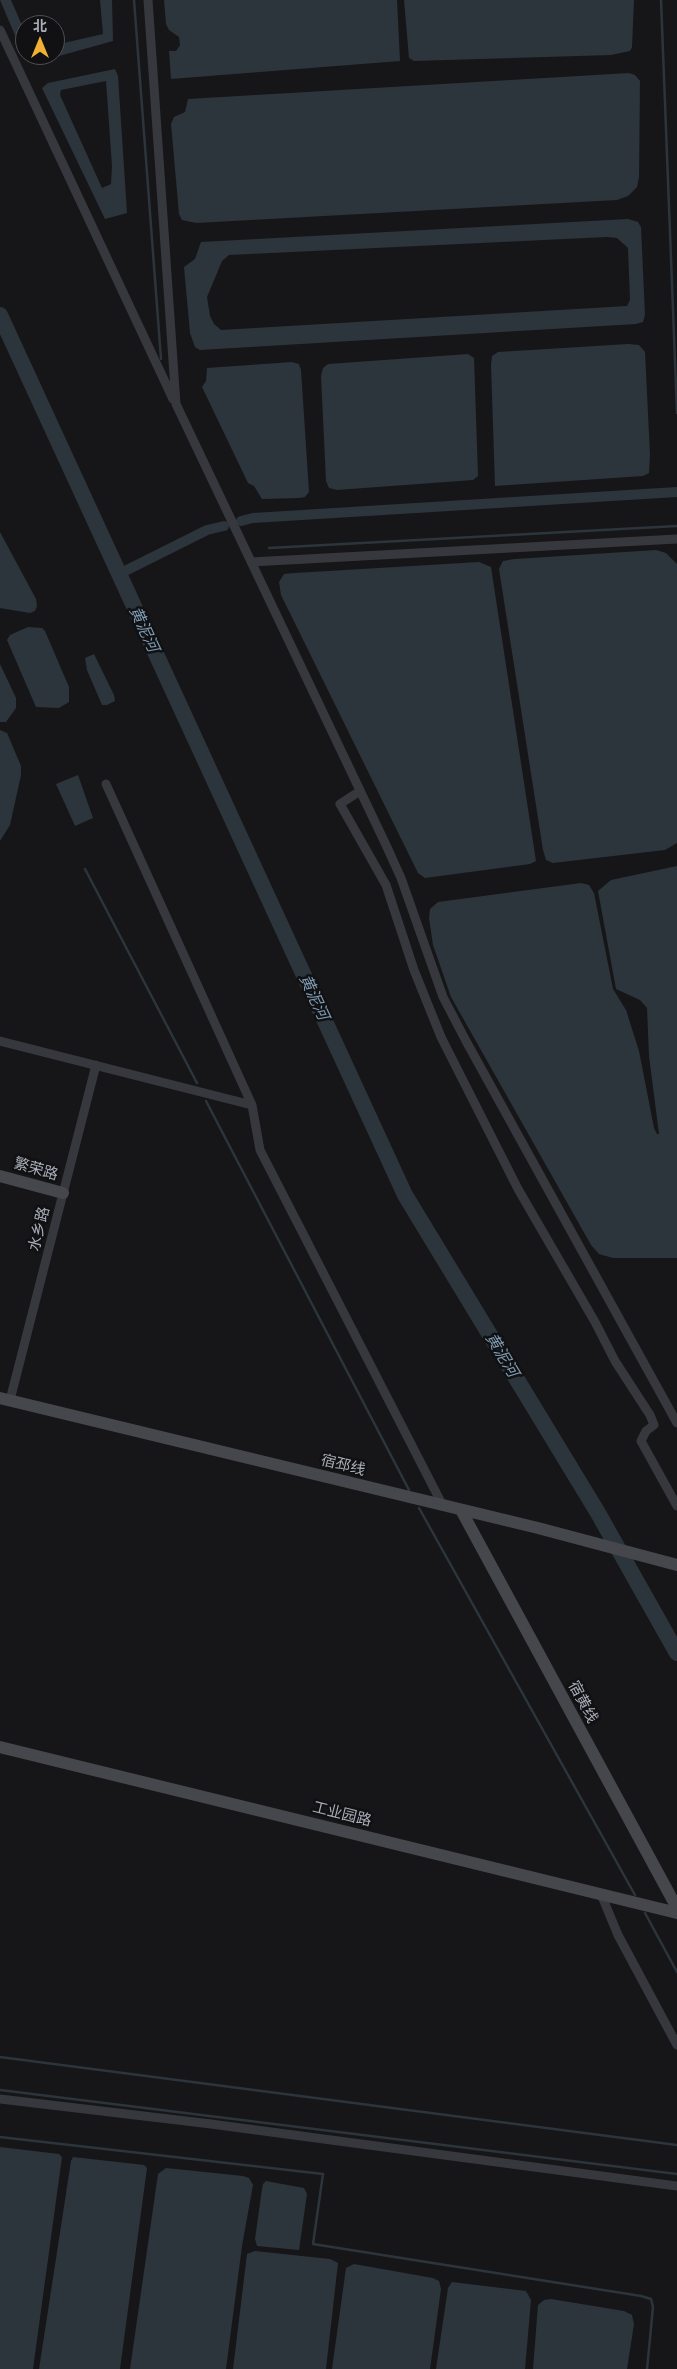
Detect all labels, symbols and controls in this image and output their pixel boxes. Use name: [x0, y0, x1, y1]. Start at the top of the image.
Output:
north arrow: [15, 15, 65, 65]
text: 北: [33, 17, 47, 34]
water label: 黄泥河: [125, 603, 163, 655]
water label: 黄泥河: [295, 971, 333, 1023]
street label: 繁荣路: [12, 1154, 60, 1184]
street label: 水乡路: [25, 1205, 53, 1253]
water label: 黄泥河: [481, 1329, 523, 1381]
street label: 宿邳线: [319, 1451, 367, 1479]
street label: 宿黄线: [564, 1678, 602, 1726]
street label: 工业园路: [311, 1798, 373, 1830]

